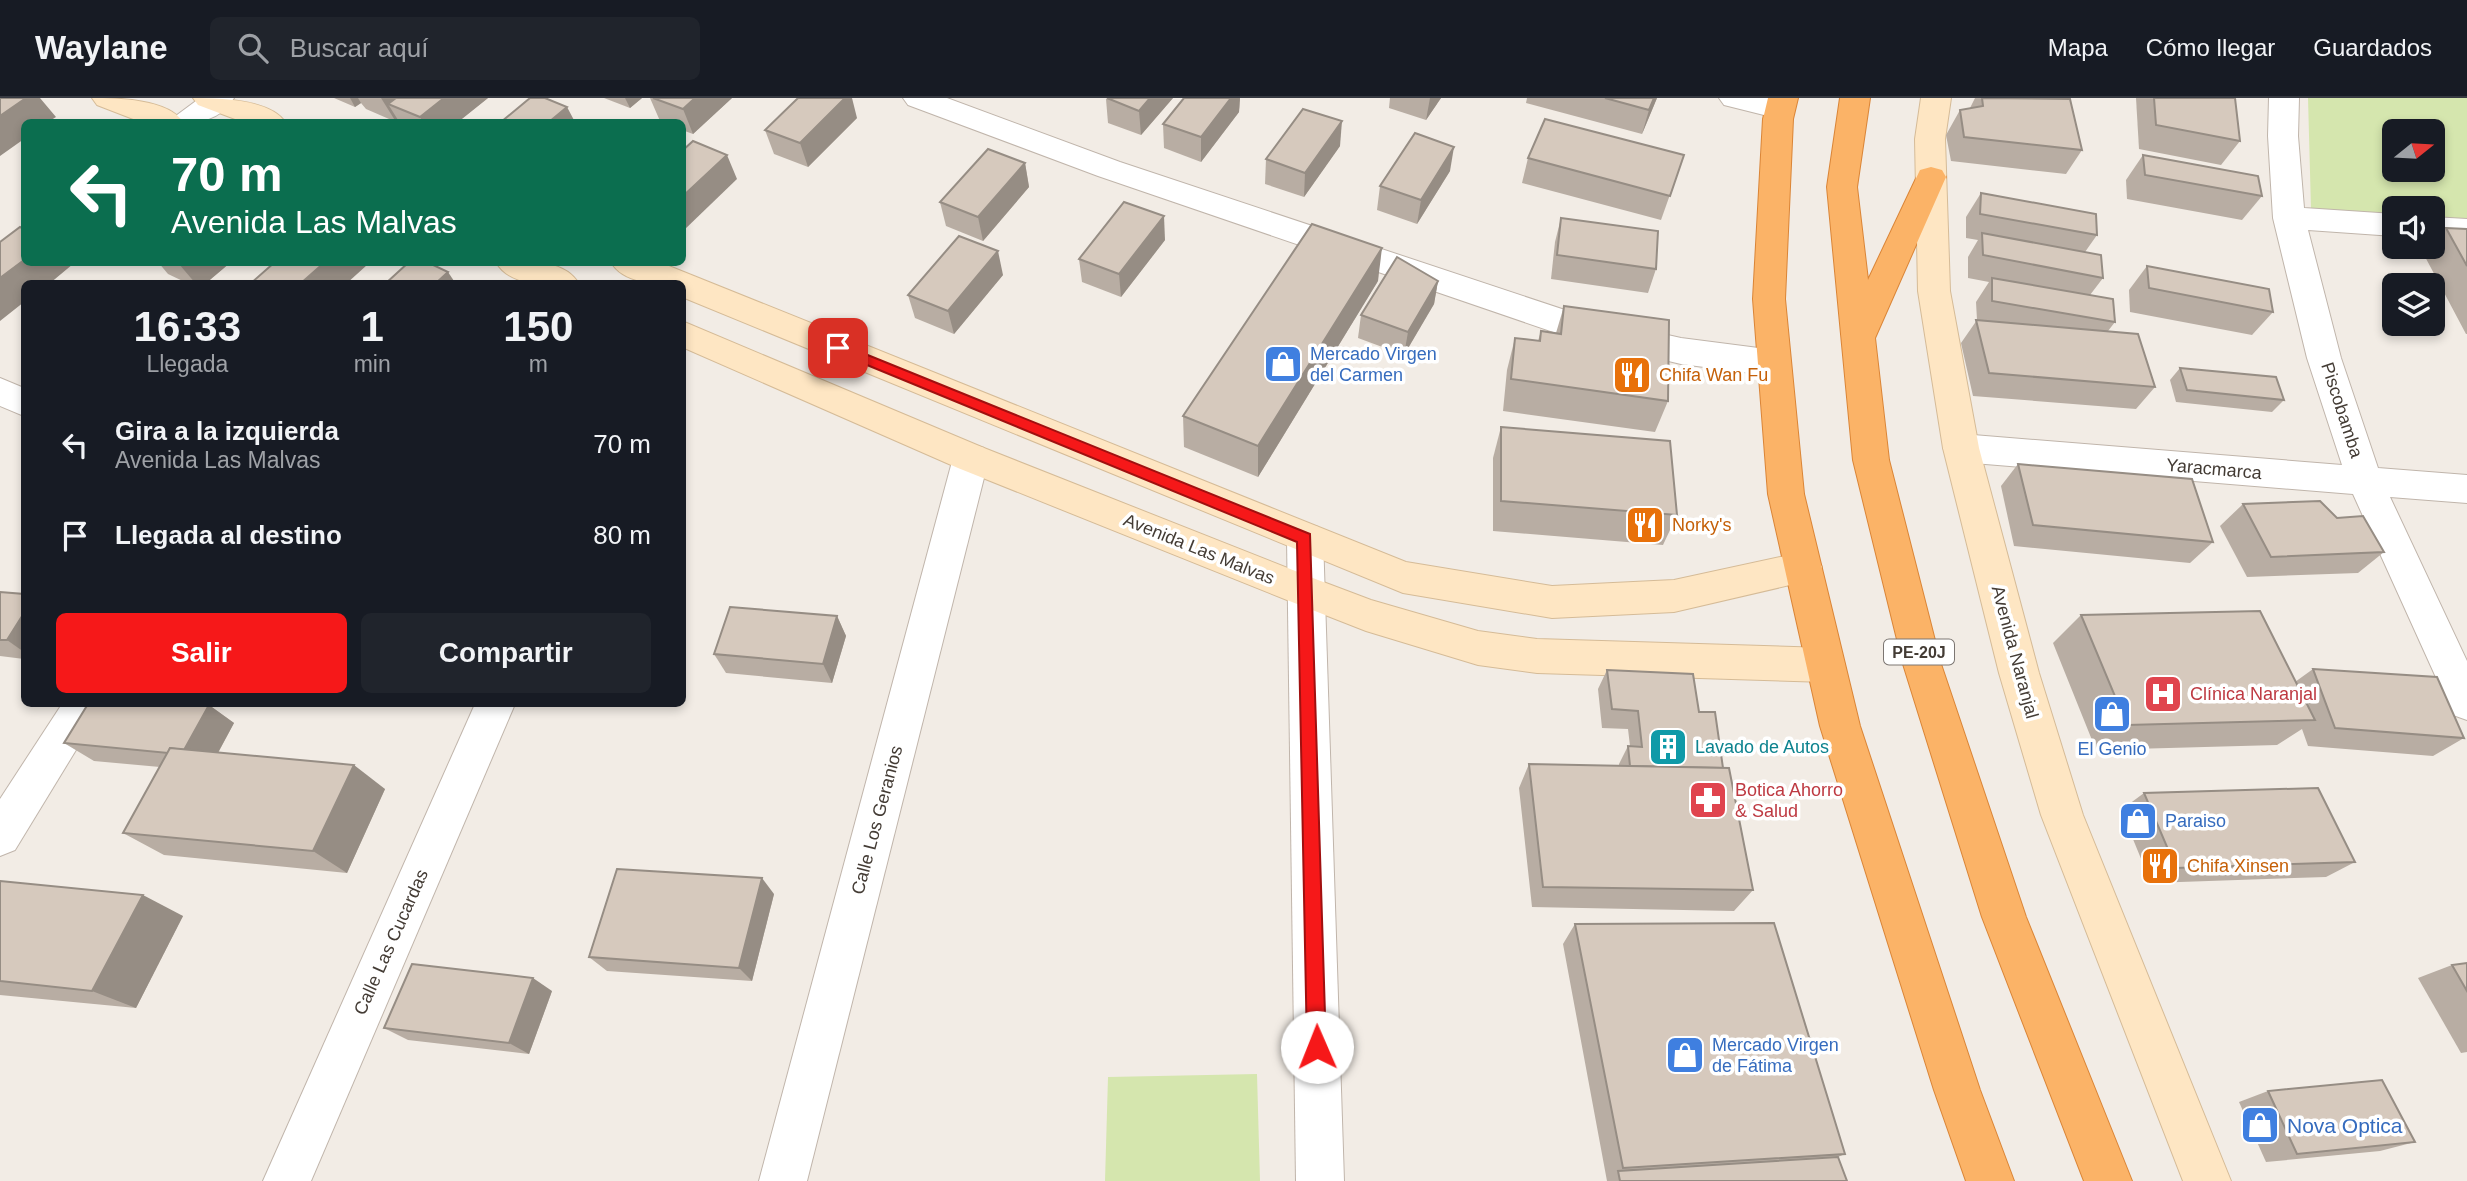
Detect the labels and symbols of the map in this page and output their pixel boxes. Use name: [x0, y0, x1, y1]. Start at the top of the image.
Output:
north arrow: [2382, 119, 2445, 182]
pin: [808, 318, 868, 378]
shop icon: Mercado Virgen del Carmen: [1262, 343, 1304, 385]
place label: Mercado Virgen del Carmen: [1310, 344, 1437, 385]
restaurant icon: Chifa Wan Fu: [1611, 354, 1653, 396]
street label: Piscobamba: [2317, 360, 2367, 461]
place label: Chifa Wan Fu: [1659, 365, 1768, 385]
street label: Yaracmarca: [2165, 455, 2264, 483]
restaurant icon: Norky's: [1624, 504, 1666, 546]
street label: Avenida Las Malvas: [1121, 510, 1277, 588]
place label: Norky's: [1672, 515, 1731, 535]
street label: Avenida Naranjal: [1988, 583, 2042, 721]
road number: PE-20J: [1884, 639, 1954, 664]
hospital icon: Clínica Naranjal: [2142, 673, 2184, 715]
place label: Clínica Naranjal: [2190, 684, 2317, 704]
shop icon: El Genio: [2091, 693, 2133, 735]
building icon: Lavado de Autos: [1647, 726, 1689, 768]
place label: Lavado de Autos: [1695, 737, 1829, 757]
place label: El Genio: [2077, 739, 2147, 759]
street label: Calle Los Geranios: [848, 743, 906, 897]
pharmacy icon: Botica Ahorro & Salud: [1687, 779, 1729, 821]
place label: Botica Ahorro & Salud: [1735, 780, 1843, 821]
shop icon: Paraiso: [2117, 800, 2159, 842]
place label: Paraiso: [2165, 811, 2226, 831]
restaurant icon: Chifa Xinsen: [2139, 845, 2181, 887]
place label: Chifa Xinsen: [2187, 856, 2289, 876]
street label: Calle Las Cucardas: [350, 866, 432, 1018]
position arrow: [1280, 1010, 1354, 1084]
shop icon: Mercado Virgen de Fátima: [1664, 1034, 1706, 1076]
place label: Mercado Virgen de Fátima: [1712, 1035, 1839, 1076]
shop icon: Nova Optica: [2239, 1104, 2281, 1146]
place label: Nova Optica: [2287, 1114, 2403, 1137]

